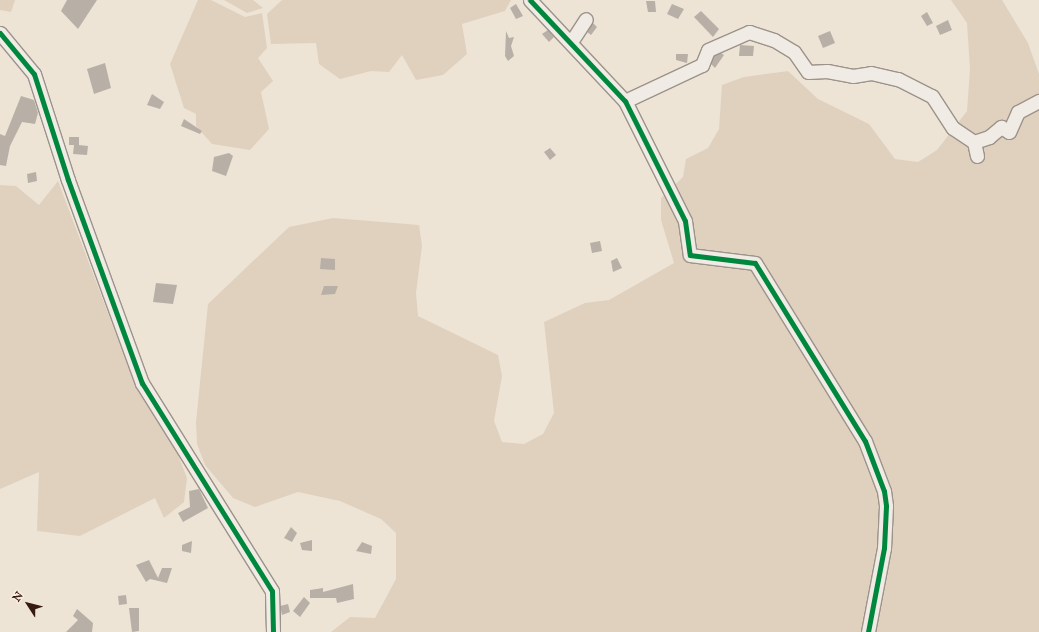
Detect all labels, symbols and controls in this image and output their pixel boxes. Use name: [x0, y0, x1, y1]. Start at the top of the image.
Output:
north arrow: [8, 584, 48, 624]
text: N: [10, 589, 26, 604]

